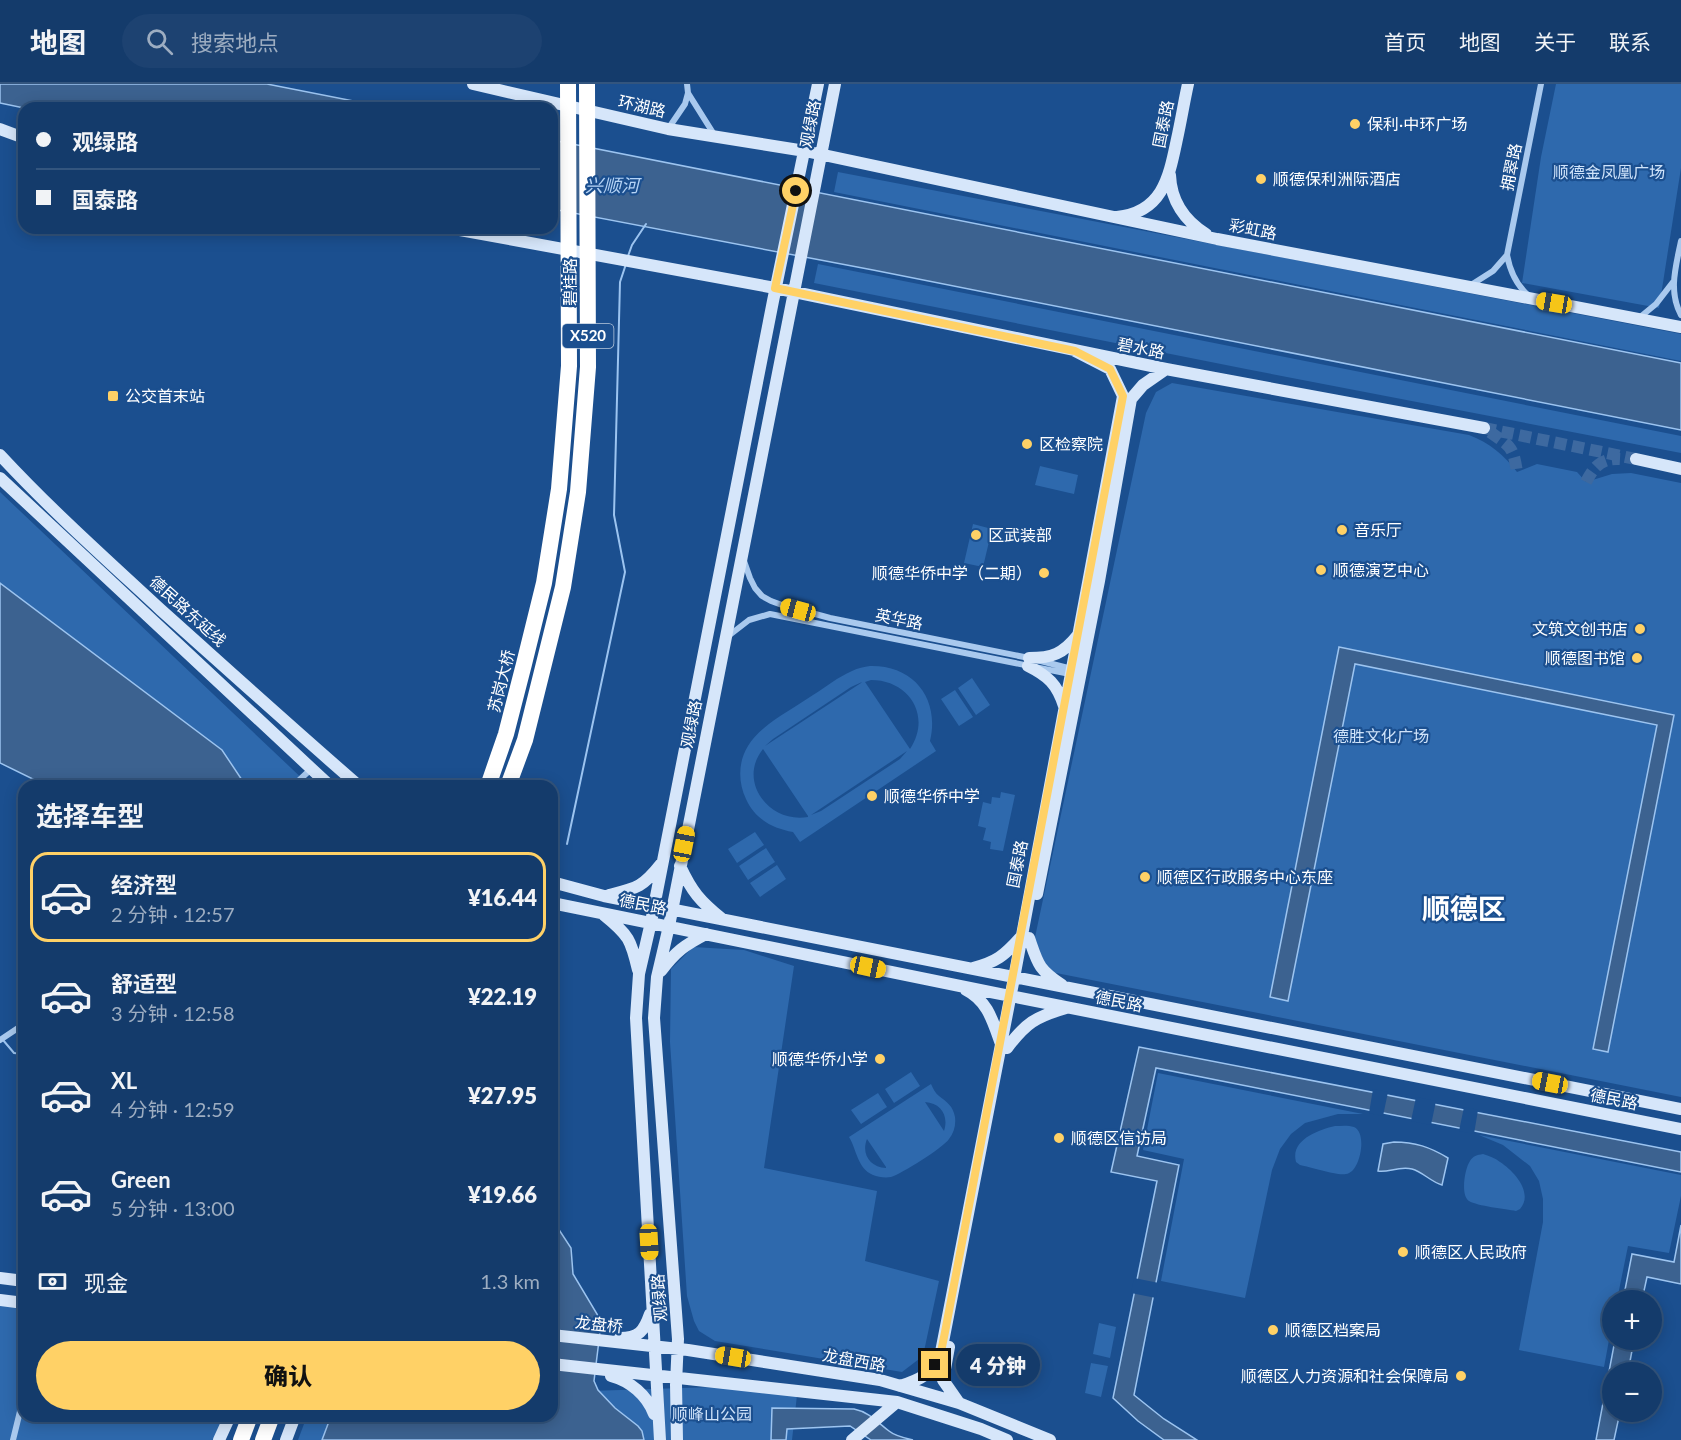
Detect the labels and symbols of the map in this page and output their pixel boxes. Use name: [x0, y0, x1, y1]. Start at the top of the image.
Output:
street label: 环湖路: [617, 91, 668, 120]
street label: 观绿路: [796, 99, 823, 149]
street label: 国泰路: [1149, 99, 1176, 149]
place label: 保利·中环广场: [1367, 114, 1467, 133]
marker: 保利·中环广场: [1348, 117, 1362, 131]
street label: 拥翠路: [1497, 142, 1524, 192]
park label: 顺德金凤凰广场: [1553, 162, 1665, 181]
place label: 顺德保利洲际酒店: [1273, 169, 1401, 188]
marker: 顺德保利洲际酒店: [1254, 172, 1268, 186]
water label: 兴顺河: [585, 174, 642, 196]
route start: [782, 177, 809, 204]
street label: 彩虹路: [1228, 215, 1278, 242]
street label: 碧桂路: [560, 258, 579, 306]
car: [1535, 291, 1573, 315]
road number: X520: [562, 324, 614, 348]
street label: 碧水路: [1116, 334, 1166, 361]
place label: 公交首末站: [125, 386, 205, 405]
marker: 公交首末站: [106, 389, 120, 403]
place label: 区检察院: [1039, 434, 1103, 453]
marker: 区检察院: [1020, 437, 1034, 451]
place label: 音乐厅: [1354, 520, 1402, 539]
marker: 音乐厅: [1335, 523, 1349, 537]
place label: 区武装部: [988, 525, 1052, 544]
marker: 区武装部: [969, 528, 983, 542]
place label: 顺德演艺中心: [1333, 560, 1429, 579]
place label: 顺德华侨中学（二期）: [872, 563, 1032, 582]
marker: 顺德演艺中心: [1314, 563, 1328, 577]
marker: 顺德华侨中学（二期）: [1037, 566, 1051, 580]
street label: 德民路东延线: [146, 571, 230, 650]
car: [778, 597, 818, 623]
street label: 英华路: [874, 605, 924, 632]
place label: 文筑文创书店: [1532, 619, 1628, 638]
marker: 文筑文创书店: [1633, 622, 1647, 636]
street label: 苏岗大桥: [484, 648, 517, 714]
place label: 顺德图书馆: [1545, 648, 1625, 667]
marker: 顺德图书馆: [1630, 651, 1644, 665]
street label: 观绿路: [677, 699, 704, 749]
park label: 德胜文化广场: [1333, 726, 1429, 745]
place label: 顺德华侨中学: [884, 786, 980, 805]
marker: 顺德华侨中学: [865, 789, 879, 803]
car: [672, 825, 696, 863]
street label: 国泰路: [1003, 839, 1030, 889]
place label: 顺德区行政服务中心东座: [1157, 867, 1333, 886]
marker: 顺德区行政服务中心东座: [1138, 870, 1152, 884]
street label: 德民路: [618, 890, 668, 917]
district label: 顺德区: [1422, 891, 1506, 925]
car: [849, 954, 887, 980]
street label: 德民路: [1094, 987, 1144, 1014]
place label: 顺德华侨小学: [772, 1049, 868, 1068]
marker: 顺德华侨小学: [873, 1052, 887, 1066]
car: [1531, 1071, 1569, 1095]
street label: 德民路: [1589, 1085, 1639, 1112]
place label: 顺德区信访局: [1071, 1128, 1167, 1147]
marker: 顺德区信访局: [1052, 1131, 1066, 1145]
car: [639, 1224, 659, 1260]
place label: 顺德区人民政府: [1415, 1242, 1527, 1261]
marker: 顺德区人民政府: [1396, 1245, 1410, 1259]
street label: 观绿路: [647, 1273, 670, 1323]
street label: 龙盘桥: [574, 1312, 624, 1335]
place label: 顺德区档案局: [1285, 1320, 1381, 1339]
marker: 顺德区档案局: [1266, 1323, 1280, 1337]
callout: 4 分钟: [956, 1344, 1040, 1386]
car: [714, 1345, 752, 1369]
street label: 龙盘西路: [821, 1345, 887, 1374]
route end: [921, 1351, 948, 1378]
place label: 顺德区人力资源和社会保障局: [1241, 1366, 1449, 1385]
marker: 顺德区人力资源和社会保障局: [1454, 1369, 1468, 1383]
park label: 顺峰山公园: [672, 1404, 752, 1423]

